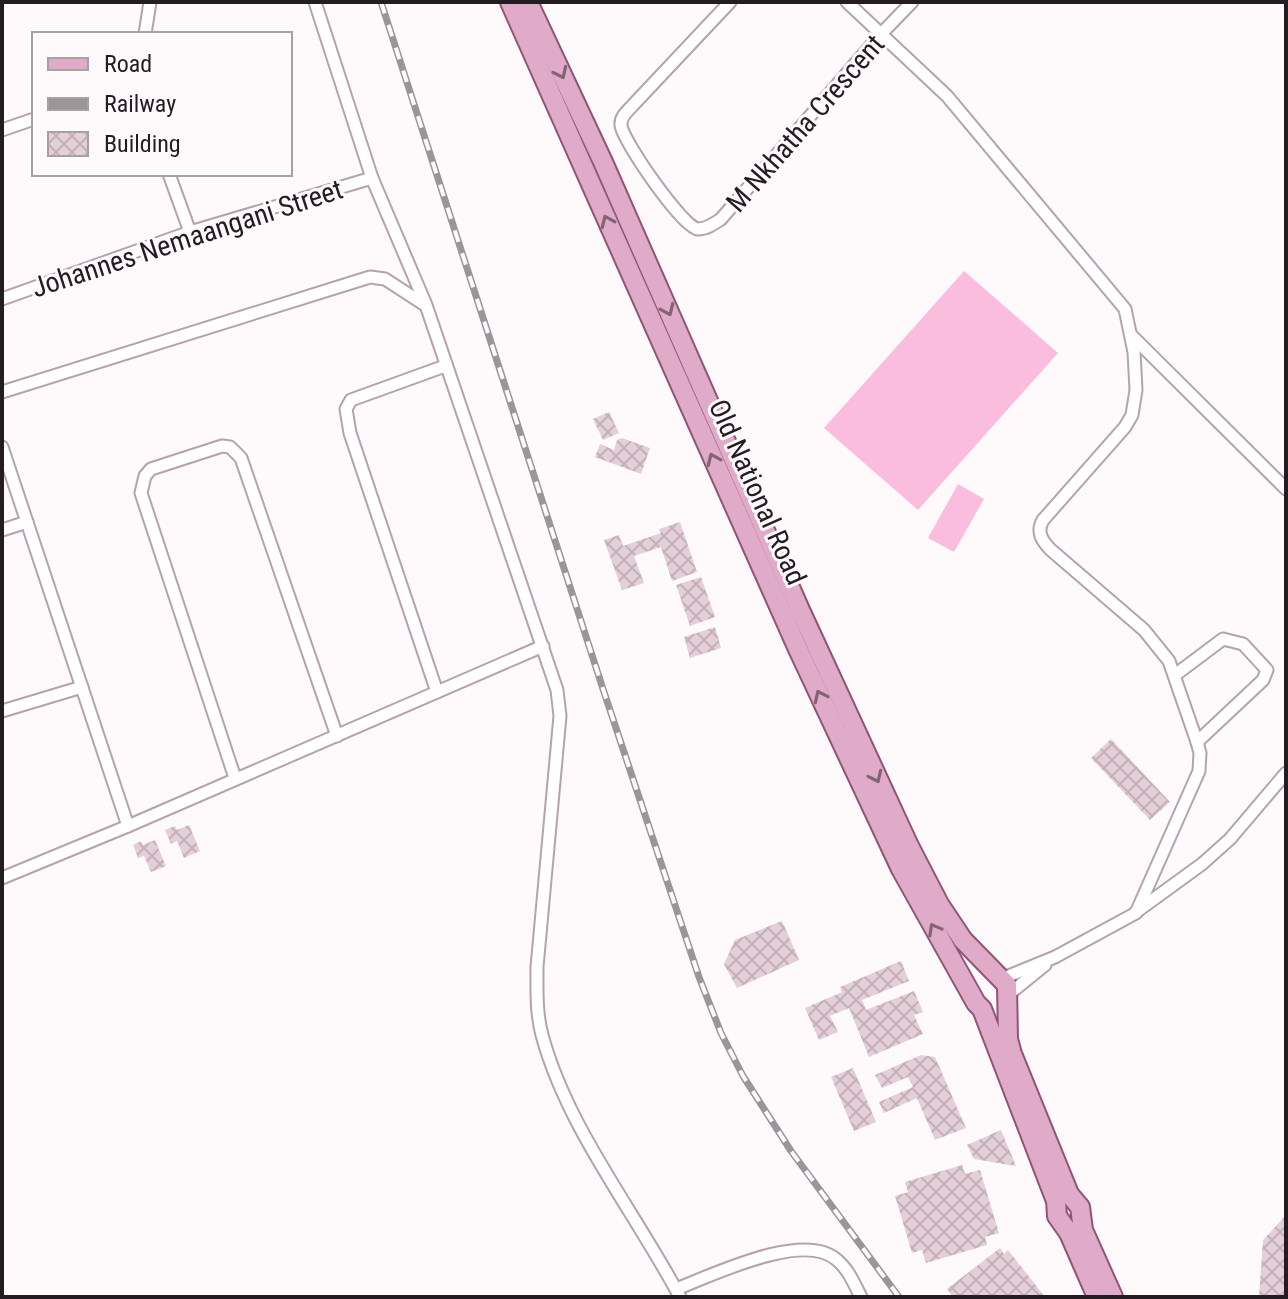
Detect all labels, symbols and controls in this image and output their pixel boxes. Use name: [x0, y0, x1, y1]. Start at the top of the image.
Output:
street label: M Nkhatha Crescent: [719, 28, 891, 219]
legend: [32, 32, 292, 176]
text: Road: [104, 50, 152, 78]
one-way arrow: [551, 64, 567, 79]
text: Railway: [104, 90, 176, 118]
text: Building: [104, 130, 181, 158]
street label: Johannes Nemaangani Street: [27, 173, 347, 304]
one-way arrow: [600, 215, 616, 230]
one-way arrow: [658, 301, 674, 316]
street label: Old National Road: [702, 395, 813, 590]
one-way arrow: [706, 453, 722, 467]
one-way arrow: [814, 689, 830, 704]
one-way arrow: [866, 769, 882, 784]
one-way arrow: [929, 923, 944, 937]

